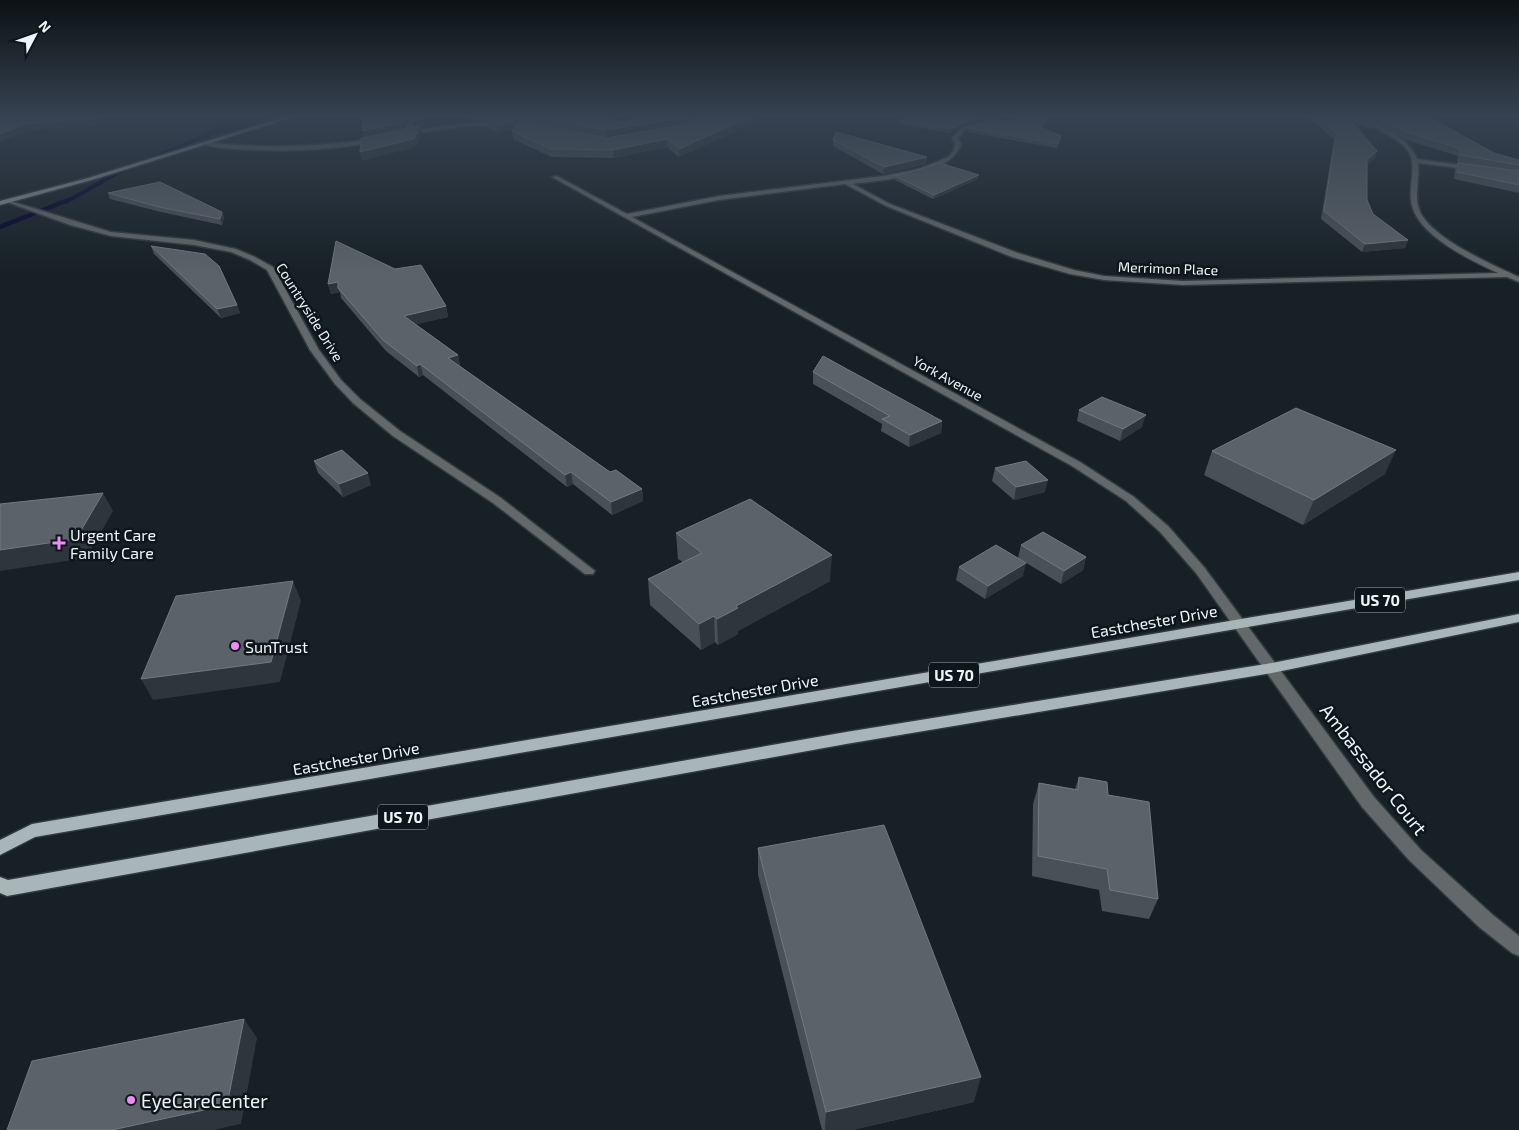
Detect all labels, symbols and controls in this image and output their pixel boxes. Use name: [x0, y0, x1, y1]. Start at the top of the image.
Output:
north arrow: [10, 10, 60, 60]
text: N: [35, 17, 55, 36]
street label: Merrimon Place: [1118, 258, 1218, 278]
street label: Countryside Drive: [273, 260, 347, 364]
street label: York Avenue: [910, 352, 986, 404]
place label: Urgent Care Family Care: [70, 525, 156, 562]
marker: Urgent Care Family Care: [52, 536, 66, 550]
road number: US 70: [1355, 588, 1405, 612]
street label: Eastchester Drive: [1089, 601, 1219, 641]
place label: SunTrust: [245, 637, 308, 656]
marker: SunTrust: [229, 640, 241, 652]
road number: US 70: [929, 662, 979, 688]
street label: Eastchester Drive: [690, 670, 820, 710]
street label: Ambassador Court: [1316, 699, 1432, 839]
street label: Eastchester Drive: [291, 738, 421, 778]
road number: US 70: [378, 804, 428, 830]
place label: EyeCareCenter: [141, 1089, 268, 1112]
marker: EyeCareCenter: [125, 1094, 137, 1106]

